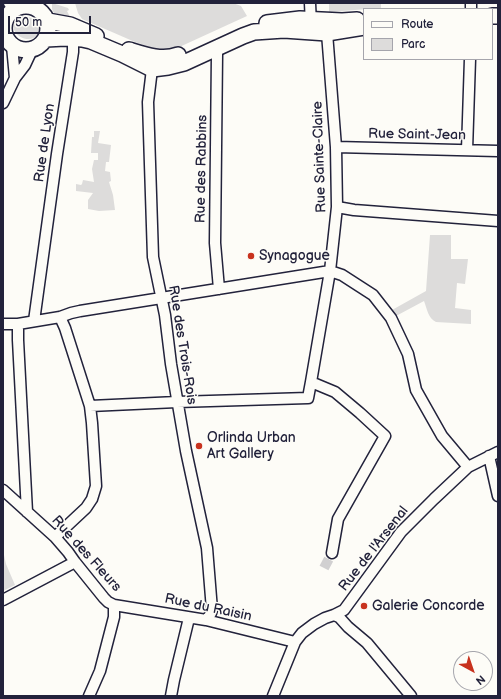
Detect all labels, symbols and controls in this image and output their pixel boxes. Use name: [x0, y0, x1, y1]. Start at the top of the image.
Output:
scale bar: [10, 8, 93, 34]
legend: [363, 8, 493, 60]
text: 50 m: [15, 15, 42, 30]
text: Route: [401, 17, 433, 32]
text: Parc: [401, 37, 425, 52]
street label: Rue Sainte-Claire: [310, 101, 330, 213]
street label: Rue de Lyon: [31, 103, 59, 183]
street label: Rue des Rabbins: [193, 115, 211, 223]
street label: Rue Saint-Jean: [368, 126, 466, 144]
place label: Synagogue: [259, 248, 330, 264]
marker: Synagogue: [246, 251, 256, 261]
street label: Rue des Trois-Rois: [164, 284, 200, 406]
place label: Orlinda Urban Art Gallery: [207, 430, 296, 462]
marker: Orlinda Urban Art Gallery: [194, 441, 204, 451]
street label: Rue de l'Arsenal: [336, 503, 412, 595]
street label: Rue des Fleurs: [48, 513, 124, 595]
street label: Rue du Raisin: [163, 591, 253, 625]
place label: Galerie Concorde: [372, 598, 484, 614]
marker: Galerie Concorde: [359, 601, 369, 611]
north arrow: [453, 651, 493, 691]
text: N: [473, 672, 488, 687]

